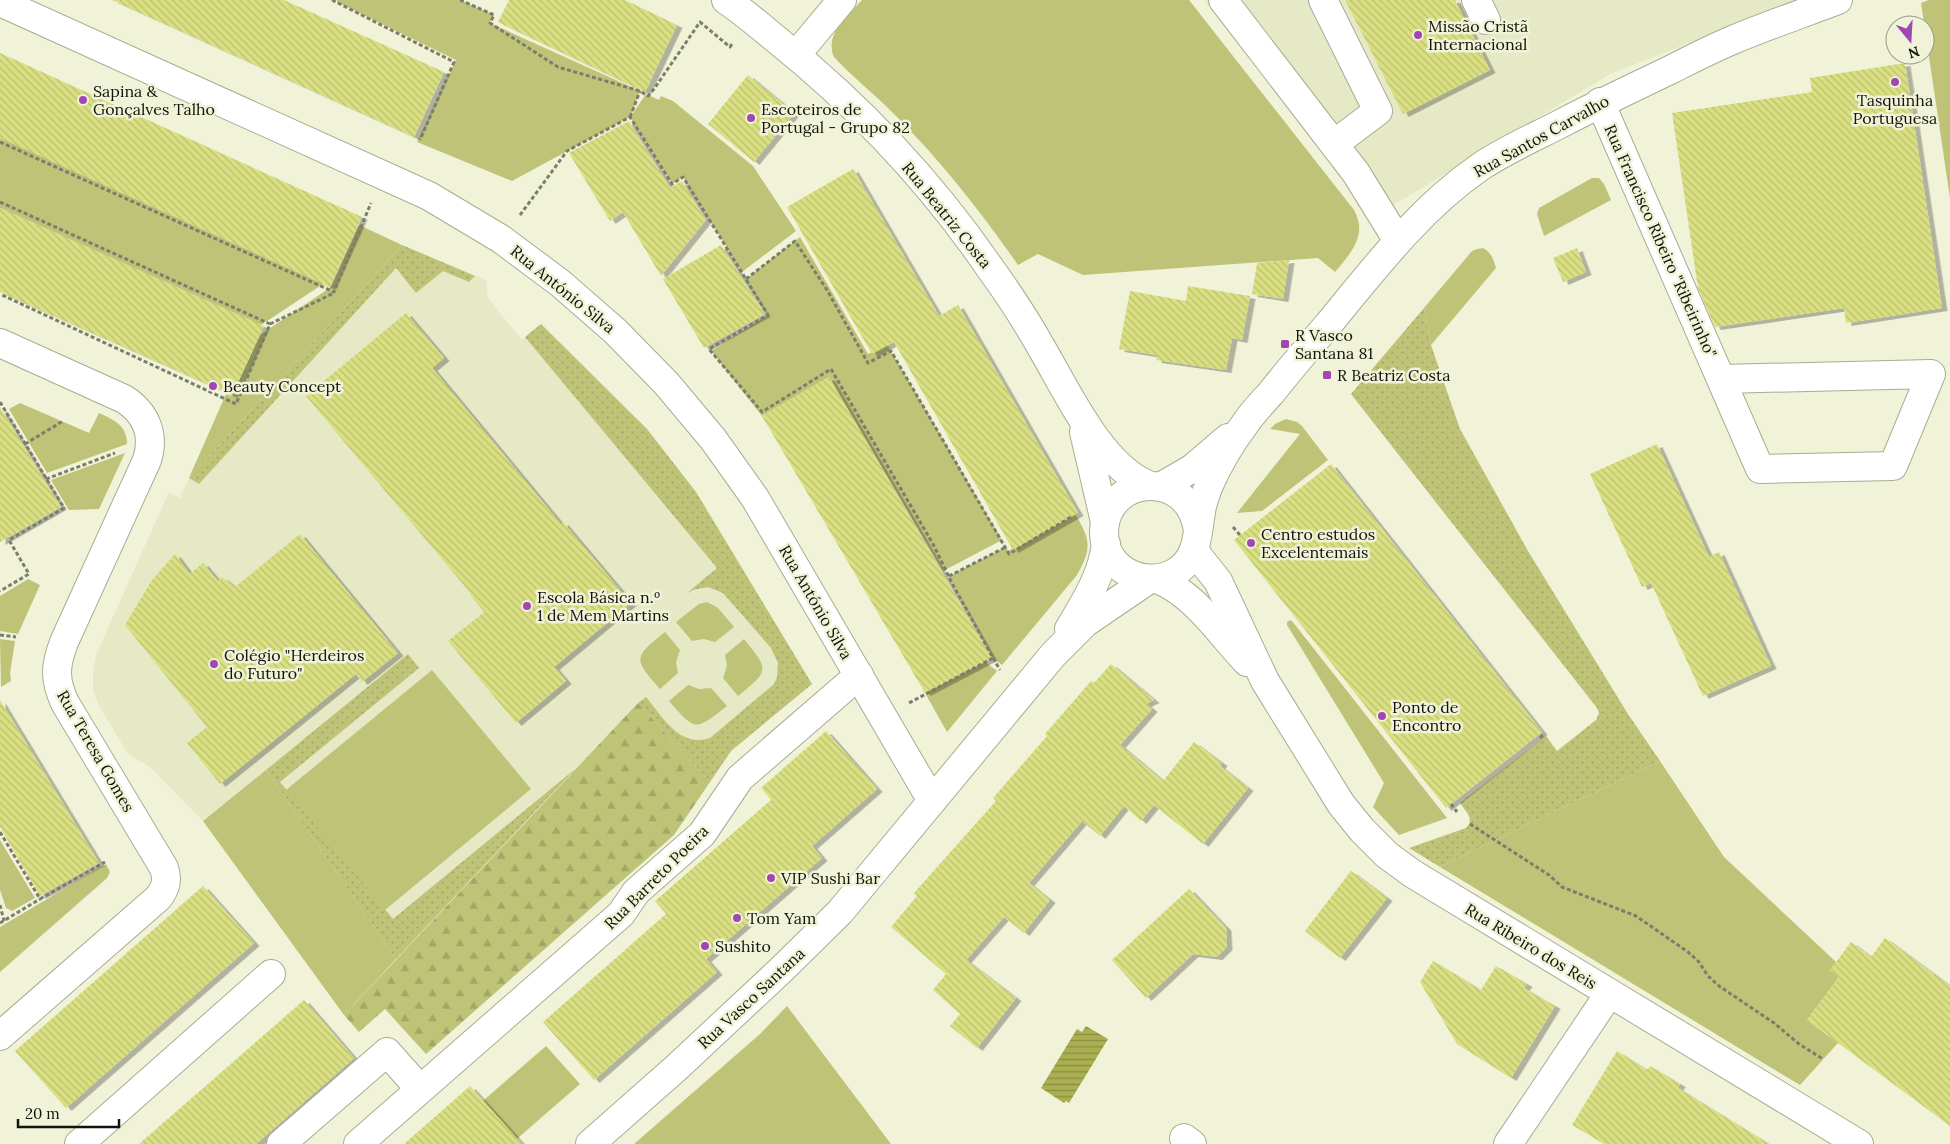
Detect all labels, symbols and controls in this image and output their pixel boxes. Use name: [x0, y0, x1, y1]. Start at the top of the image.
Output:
north arrow: [1885, 15, 1935, 65]
place label: Missão Cristã Internacional: [1428, 16, 1528, 54]
marker: Missão Cristã Internacional: [1412, 29, 1424, 41]
text: N: [1906, 42, 1922, 63]
marker: Tasquinha Portuguesa: [1889, 76, 1901, 88]
place label: Sapina & Gonçalves Talho: [93, 81, 215, 119]
street label: Rua Santos Carvalho: [1470, 90, 1612, 182]
place label: Tasquinha Portuguesa: [1853, 90, 1937, 128]
marker: Sapina & Gonçalves Talho: [77, 94, 89, 106]
place label: Escoteiros de Portugal - Grupo 82: [761, 99, 910, 137]
marker: Escoteiros de Portugal - Grupo 82: [745, 112, 757, 124]
street label: Rua Francisco Ribeiro "Ribeirinho": [1600, 121, 1722, 361]
street label: Rua Beatriz Costa: [898, 158, 996, 272]
street label: Rua António Silva: [507, 241, 619, 337]
place label: R Vasco Santana 81: [1295, 325, 1374, 363]
marker: R Vasco Santana 81: [1279, 338, 1291, 350]
place label: R Beatriz Costa: [1337, 365, 1450, 385]
marker: R Beatriz Costa: [1321, 369, 1333, 381]
place label: Beauty Concept: [223, 376, 342, 396]
marker: Beauty Concept: [207, 380, 219, 392]
place label: Centro estudos Excelentemais: [1261, 524, 1375, 562]
marker: Centro estudos Excelentemais: [1245, 537, 1257, 549]
street label: Rua António Silva: [775, 541, 857, 663]
place label: Escola Básica n.º 1 de Mem Martins: [537, 587, 669, 625]
marker: Escola Básica n.º 1 de Mem Martins: [521, 600, 533, 612]
place label: Colégio "Herdeiros do Futuro": [224, 645, 364, 683]
marker: Colégio "Herdeiros do Futuro": [208, 658, 220, 670]
street label: Rua Teresa Gomes: [53, 686, 139, 816]
place label: Ponto de Encontro: [1392, 697, 1461, 735]
marker: Ponto de Encontro: [1376, 710, 1388, 722]
street label: Rua Barreto Poeira: [600, 821, 712, 933]
place label: VIP Sushi Bar: [780, 868, 880, 888]
marker: VIP Sushi Bar: [765, 872, 777, 884]
street label: Rua Ribeiro dos Reis: [1461, 899, 1601, 993]
place label: Tom Yam: [747, 908, 816, 928]
marker: Tom Yam: [731, 912, 743, 924]
place label: Sushito: [715, 936, 771, 956]
marker: Sushito: [699, 940, 711, 952]
street label: Rua Vasco Santana: [693, 943, 809, 1053]
scale bar: [18, 1096, 119, 1128]
text: 20 m: [25, 1104, 60, 1123]

